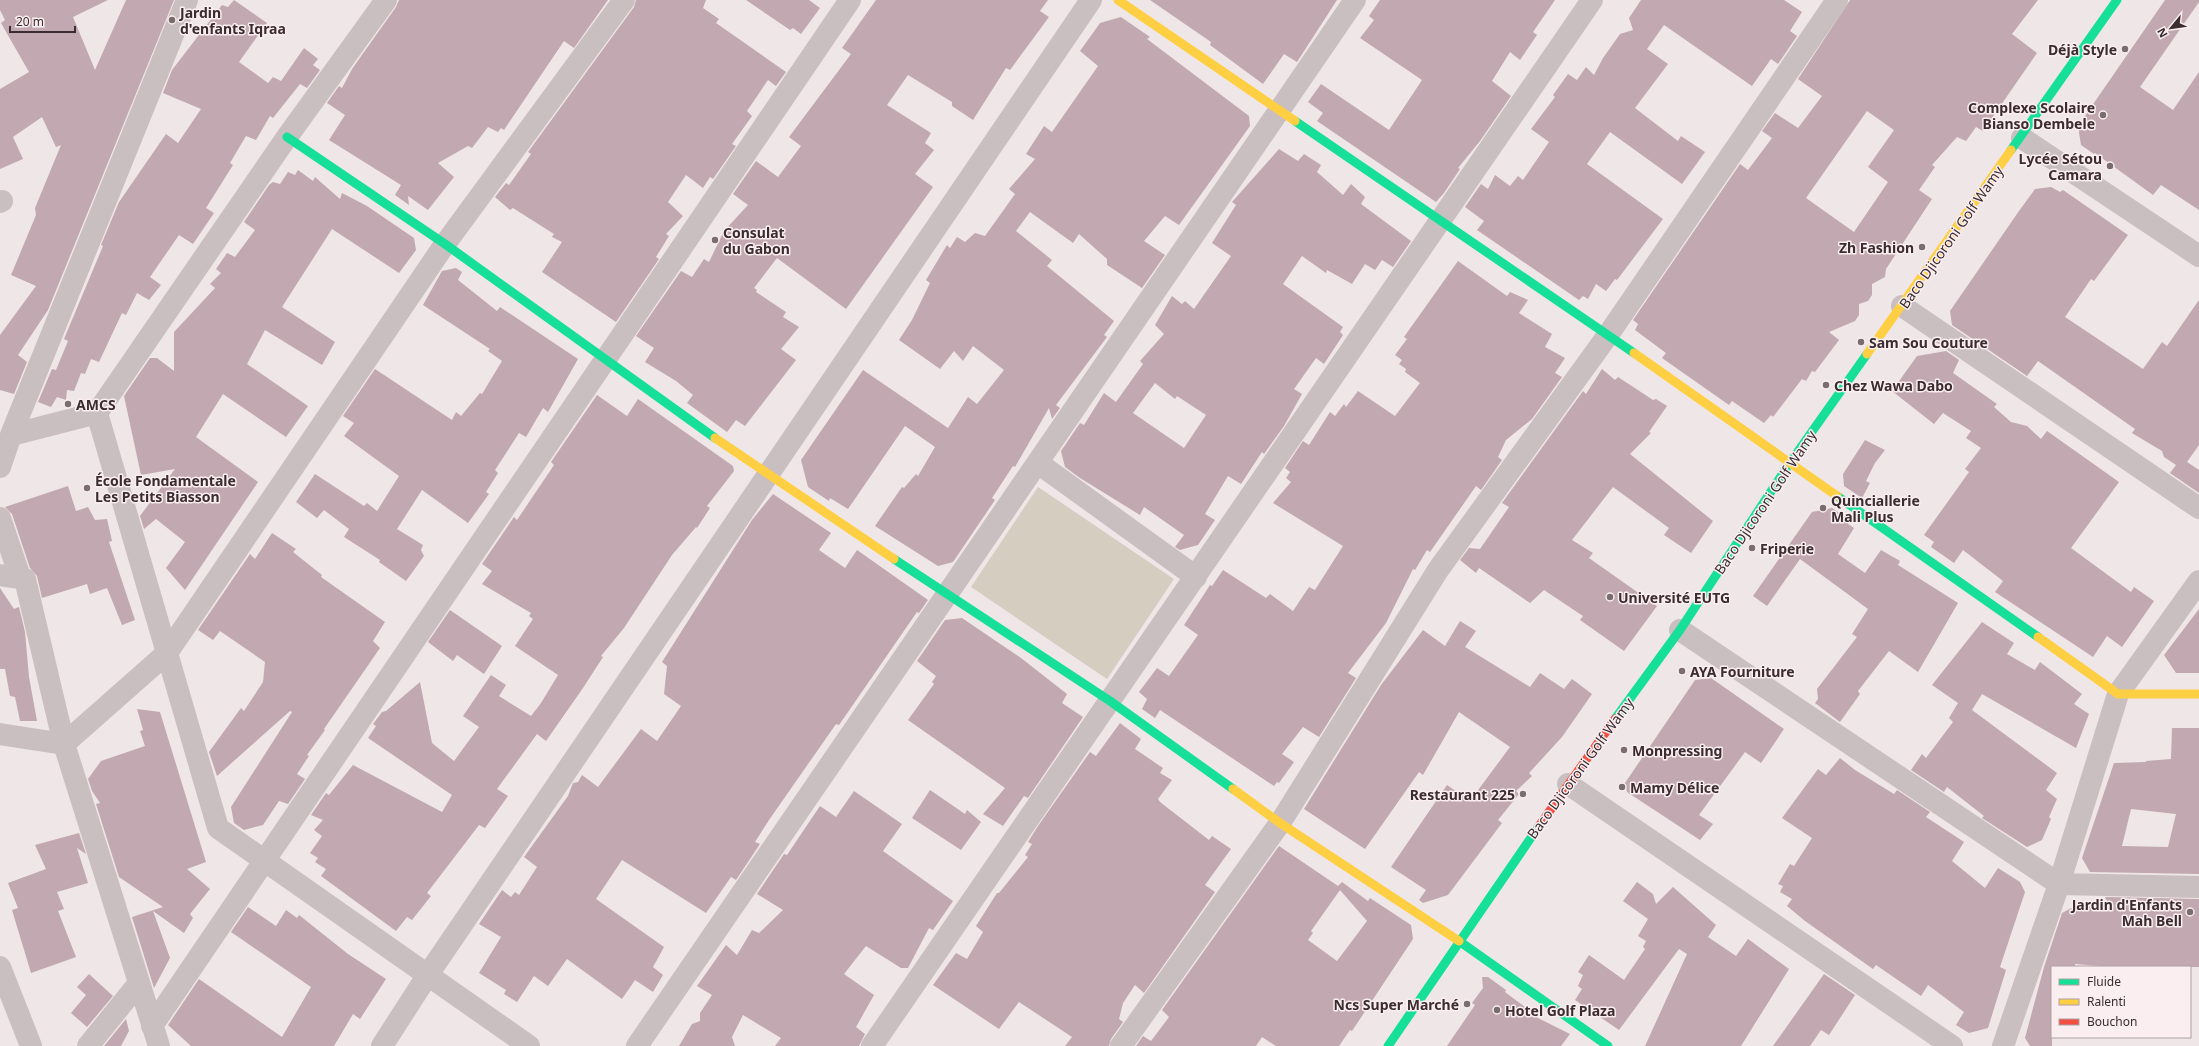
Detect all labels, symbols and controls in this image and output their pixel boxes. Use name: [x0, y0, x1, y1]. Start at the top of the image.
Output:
place label: Jardin d'enfants Iqraa: [178, 3, 286, 38]
scale bar: [10, 8, 75, 34]
north arrow: [2151, 8, 2191, 48]
text: 20 m: [16, 13, 44, 30]
marker: Jardin d'enfants Iqraa: [167, 15, 177, 25]
text: N: [2153, 26, 2171, 41]
place label: Déjà Style: [2048, 40, 2117, 59]
marker: Déjà Style: [2120, 44, 2130, 54]
place label: Complexe Scolaire Bianso Dembele: [1968, 98, 2095, 133]
marker: Complexe Scolaire Bianso Dembele: [2098, 110, 2108, 120]
place label: Lycée Sétou Camara: [2019, 149, 2102, 184]
street label: Baco Djicoroni Golf Wamy: [1895, 161, 2008, 312]
marker: Lycée Sétou Camara: [2105, 161, 2115, 171]
place label: Consulat du Gabon: [723, 223, 790, 258]
marker: Consulat du Gabon: [710, 235, 720, 245]
place label: Zh Fashion: [1839, 238, 1914, 257]
marker: Zh Fashion: [1917, 242, 1927, 252]
place label: Sam Sou Couture: [1869, 333, 1988, 352]
marker: Sam Sou Couture: [1856, 337, 1866, 347]
place label: Chez Wawa Dabo: [1834, 376, 1953, 395]
marker: Chez Wawa Dabo: [1821, 380, 1831, 390]
place label: AMCS: [76, 395, 116, 414]
marker: AMCS: [63, 399, 73, 409]
street label: Baco Djicoroni Golf Wamy: [1710, 426, 1821, 578]
place label: École Fondamentale Les Petits Biasson: [95, 471, 236, 506]
marker: École Fondamentale Les Petits Biasson: [82, 483, 92, 493]
place label: Quinciallerie Mali Plus: [1831, 491, 1920, 526]
marker: Quinciallerie Mali Plus: [1818, 503, 1828, 513]
place label: Friperie: [1760, 539, 1814, 558]
marker: Friperie: [1747, 543, 1757, 553]
place label: Université EUTG: [1618, 588, 1730, 607]
marker: Université EUTG: [1605, 592, 1615, 602]
place label: AYA Fourniture: [1690, 662, 1795, 681]
marker: AYA Fourniture: [1677, 666, 1687, 676]
street label: Baco Djicoroni Golf Wamy: [1522, 693, 1638, 842]
place label: Monpressing: [1632, 741, 1722, 760]
marker: Monpressing: [1619, 745, 1629, 755]
place label: Mamy Délice: [1630, 778, 1719, 797]
marker: Mamy Délice: [1617, 782, 1627, 792]
place label: Restaurant 225: [1410, 785, 1515, 804]
marker: Restaurant 225: [1518, 789, 1528, 799]
place label: Jardin d'Enfants Mah Bell: [2070, 895, 2182, 930]
marker: Jardin d'Enfants Mah Bell: [2185, 907, 2195, 917]
legend: [2051, 966, 2191, 1038]
text: Fluide: [2087, 973, 2121, 990]
text: Ralenti: [2087, 993, 2126, 1010]
place label: Ncs Super Marché: [1334, 995, 1459, 1014]
marker: Ncs Super Marché: [1462, 999, 1472, 1009]
place label: Hotel Golf Plaza: [1505, 1001, 1615, 1020]
marker: Hotel Golf Plaza: [1492, 1005, 1502, 1015]
text: Bouchon: [2087, 1013, 2137, 1030]

